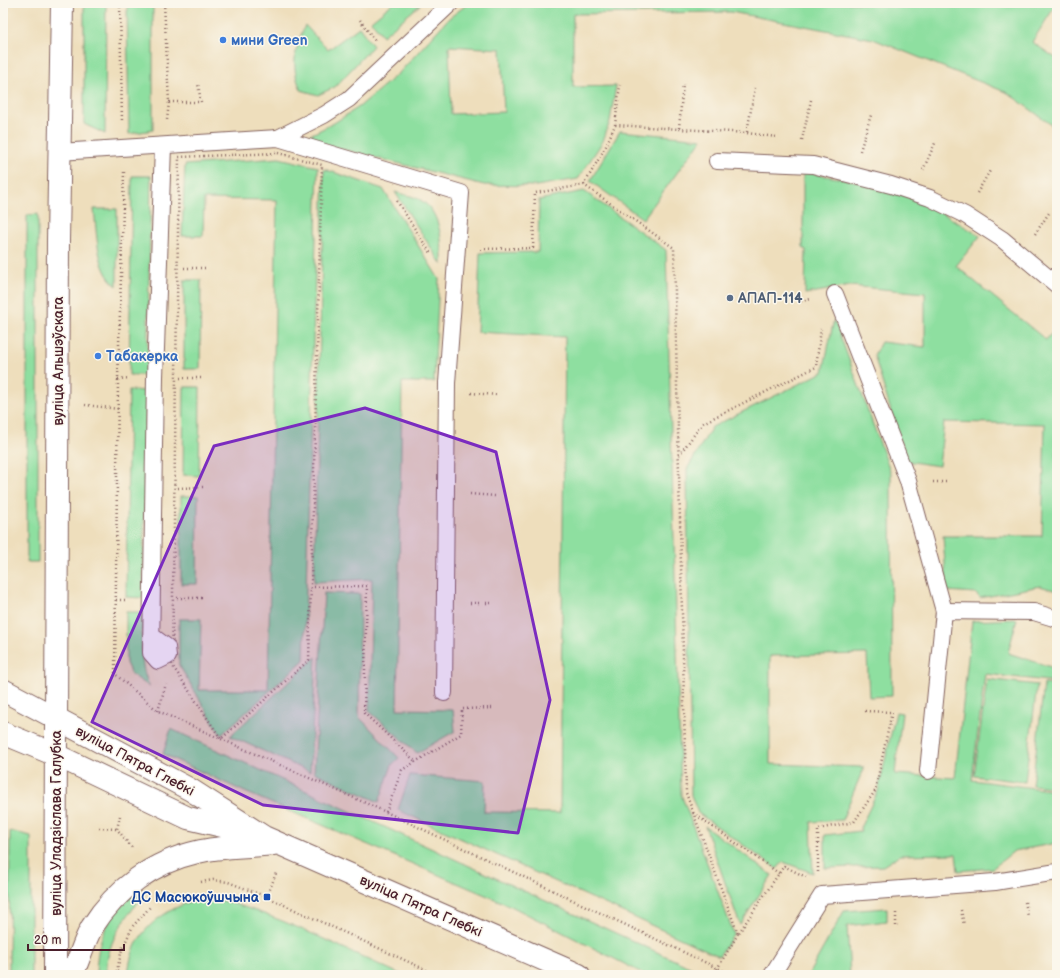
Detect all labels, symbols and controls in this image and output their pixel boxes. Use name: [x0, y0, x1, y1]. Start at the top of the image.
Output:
place label: мини Green: [231, 32, 308, 49]
marker: мини Green: [218, 35, 228, 45]
place label: АПАП-114: [737, 290, 803, 307]
marker: АПАП-114: [725, 293, 735, 303]
street label: вуліца Альшэўскага: [50, 296, 67, 426]
place label: Табакерка: [106, 348, 179, 365]
marker: Табакерка: [93, 351, 103, 361]
street label: вуліца Пятра Глебкі: [73, 722, 197, 800]
street label: вуліца Уладзіслава Галубка: [48, 729, 65, 916]
street label: вуліца Пятра Глебкі: [357, 871, 485, 941]
place label: ДС Масюкоўшчына: [131, 889, 260, 906]
marker: ДС Масюкоўшчына: [262, 892, 272, 902]
scale bar: [28, 926, 124, 952]
text: 20 m: [34, 933, 61, 948]

